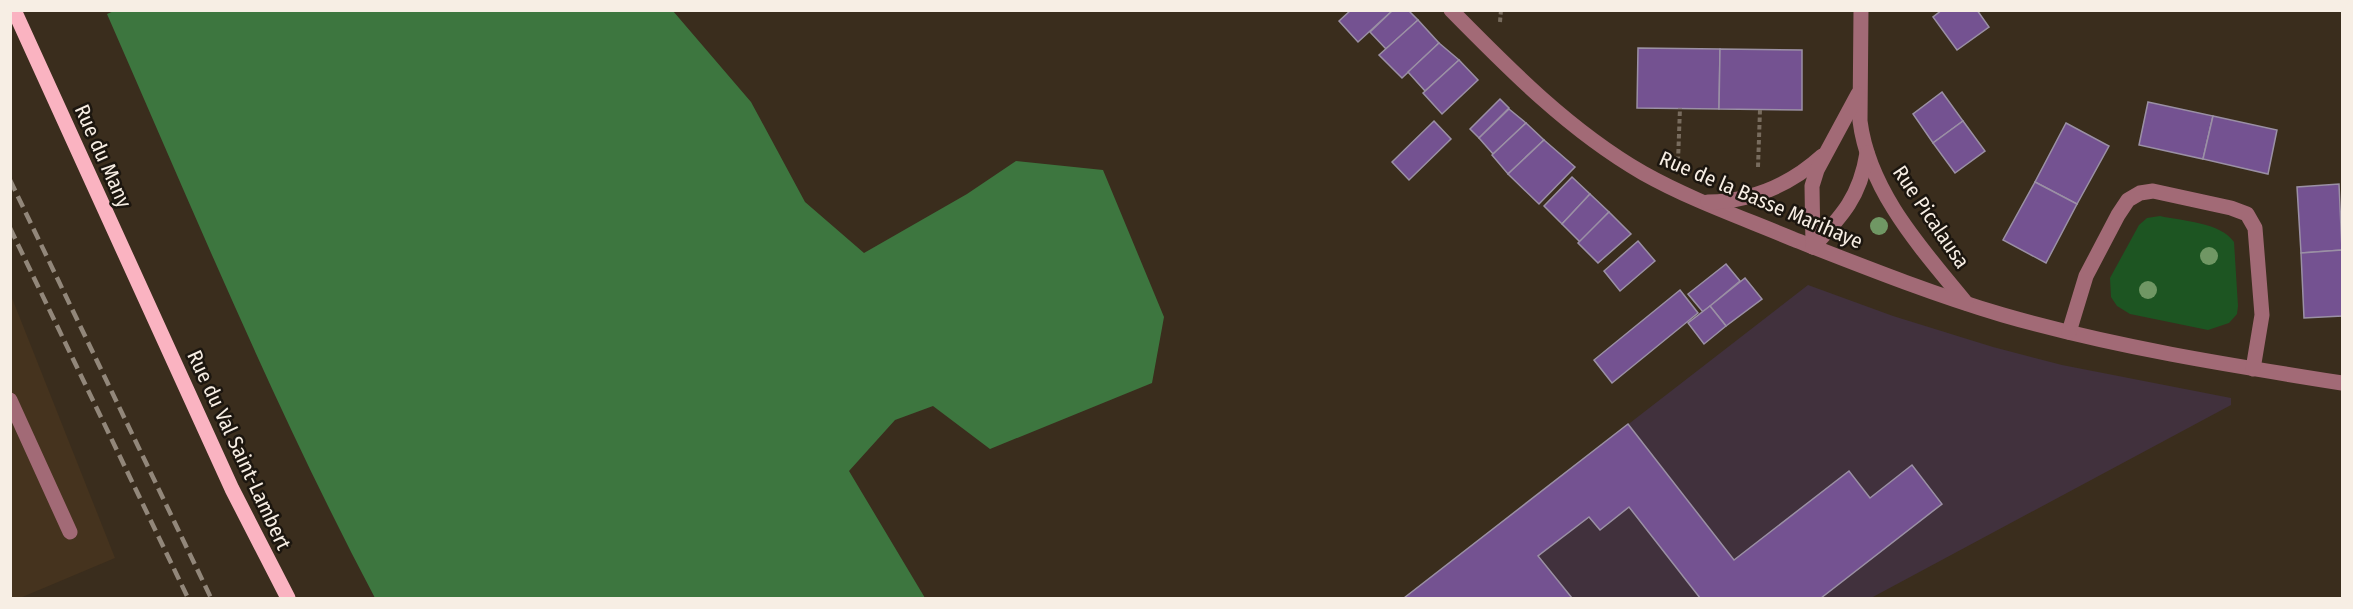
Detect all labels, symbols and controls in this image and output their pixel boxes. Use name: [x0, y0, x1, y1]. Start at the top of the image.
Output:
street label: Rue du Many: [69, 100, 138, 212]
street label: Rue de la Basse Marihaye: [1656, 145, 1866, 255]
street label: Rue Picalausa: [1887, 161, 1975, 273]
street label: Rue du Val Saint-Lambert: [181, 346, 297, 554]

